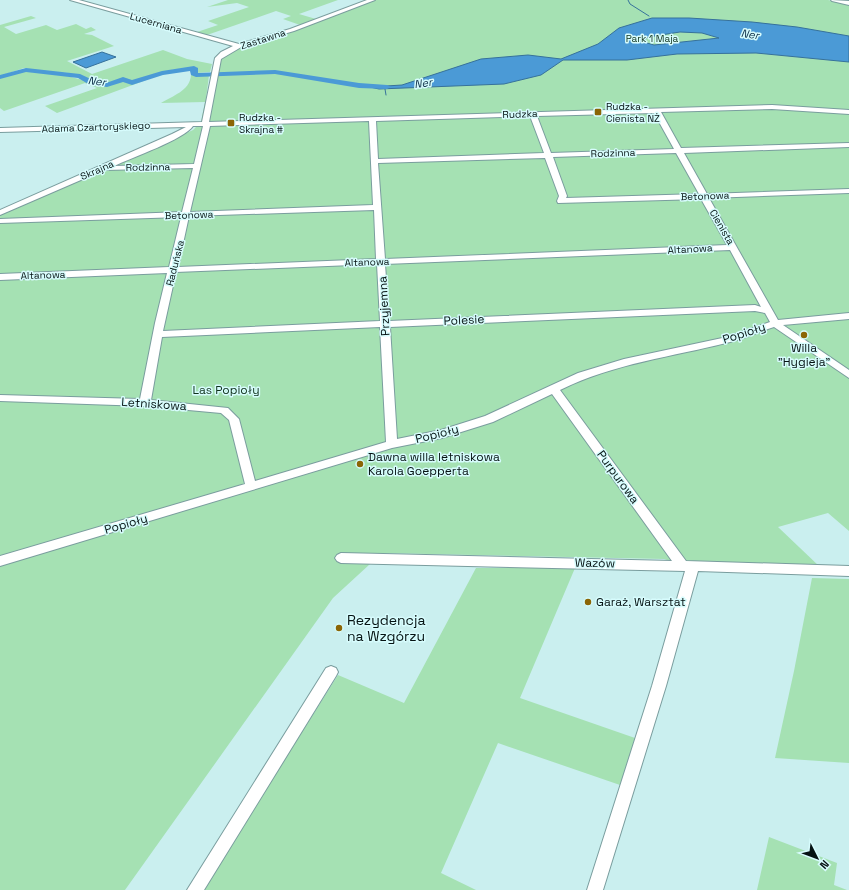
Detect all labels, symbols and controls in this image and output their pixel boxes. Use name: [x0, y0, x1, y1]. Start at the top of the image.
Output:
street label: Lucerniana: [129, 9, 184, 37]
street label: Zastawna: [239, 26, 287, 52]
water label: Ner: [740, 26, 762, 42]
park label: Park 1 Maja: [626, 32, 679, 45]
water label: Ner: [87, 73, 109, 89]
water label: Ner: [413, 74, 435, 91]
place label: Rudzka - Cienista NŻ: [606, 100, 660, 125]
street label: Rudzka: [502, 107, 538, 121]
marker: Rudzka - Cienista NŻ: [593, 107, 603, 117]
place label: Rudzka - Skrajna #: [239, 111, 283, 136]
marker: Rudzka - Skrajna #: [226, 118, 236, 128]
street label: Adama Czartoryskiego: [41, 119, 151, 135]
street label: Rodzinna: [590, 146, 636, 160]
street label: Skrajna: [78, 157, 116, 183]
street label: Rodzinna: [126, 160, 171, 174]
street label: Betonowa: [680, 189, 730, 203]
street label: Cienista: [707, 207, 737, 247]
street label: Betonowa: [164, 208, 214, 222]
street label: Raduńska: [163, 238, 187, 287]
street label: Altanowa: [667, 241, 713, 257]
street label: Altanowa: [344, 255, 390, 269]
street label: Altanowa: [20, 268, 66, 282]
street label: Przyjemna: [374, 276, 394, 336]
street label: Polesie: [443, 311, 485, 329]
street label: Popioły: [720, 319, 768, 347]
marker: Willa "Hygieja": [799, 330, 809, 340]
place label: Willa "Hygieja": [778, 340, 830, 370]
park label: Las Popioły: [192, 382, 260, 398]
street label: Letniskowa: [121, 394, 187, 414]
street label: Popioły: [414, 421, 460, 447]
street label: Purpurowa: [593, 447, 643, 507]
place label: Dawna willa letniskowa Karola Goepperta: [368, 449, 500, 479]
marker: Dawna willa letniskowa Karola Goepperta: [355, 459, 365, 469]
street label: Popioły: [103, 510, 149, 538]
street label: Wazów: [575, 555, 615, 571]
place label: Garaż, Warsztat: [596, 594, 686, 610]
marker: Garaż, Warsztat: [583, 597, 593, 607]
place label: Rezydencja na Wzgórzu: [347, 611, 426, 645]
marker: Rezydencja na Wzgórzu: [334, 623, 344, 633]
north arrow: [797, 838, 837, 878]
text: N: [817, 857, 832, 872]

